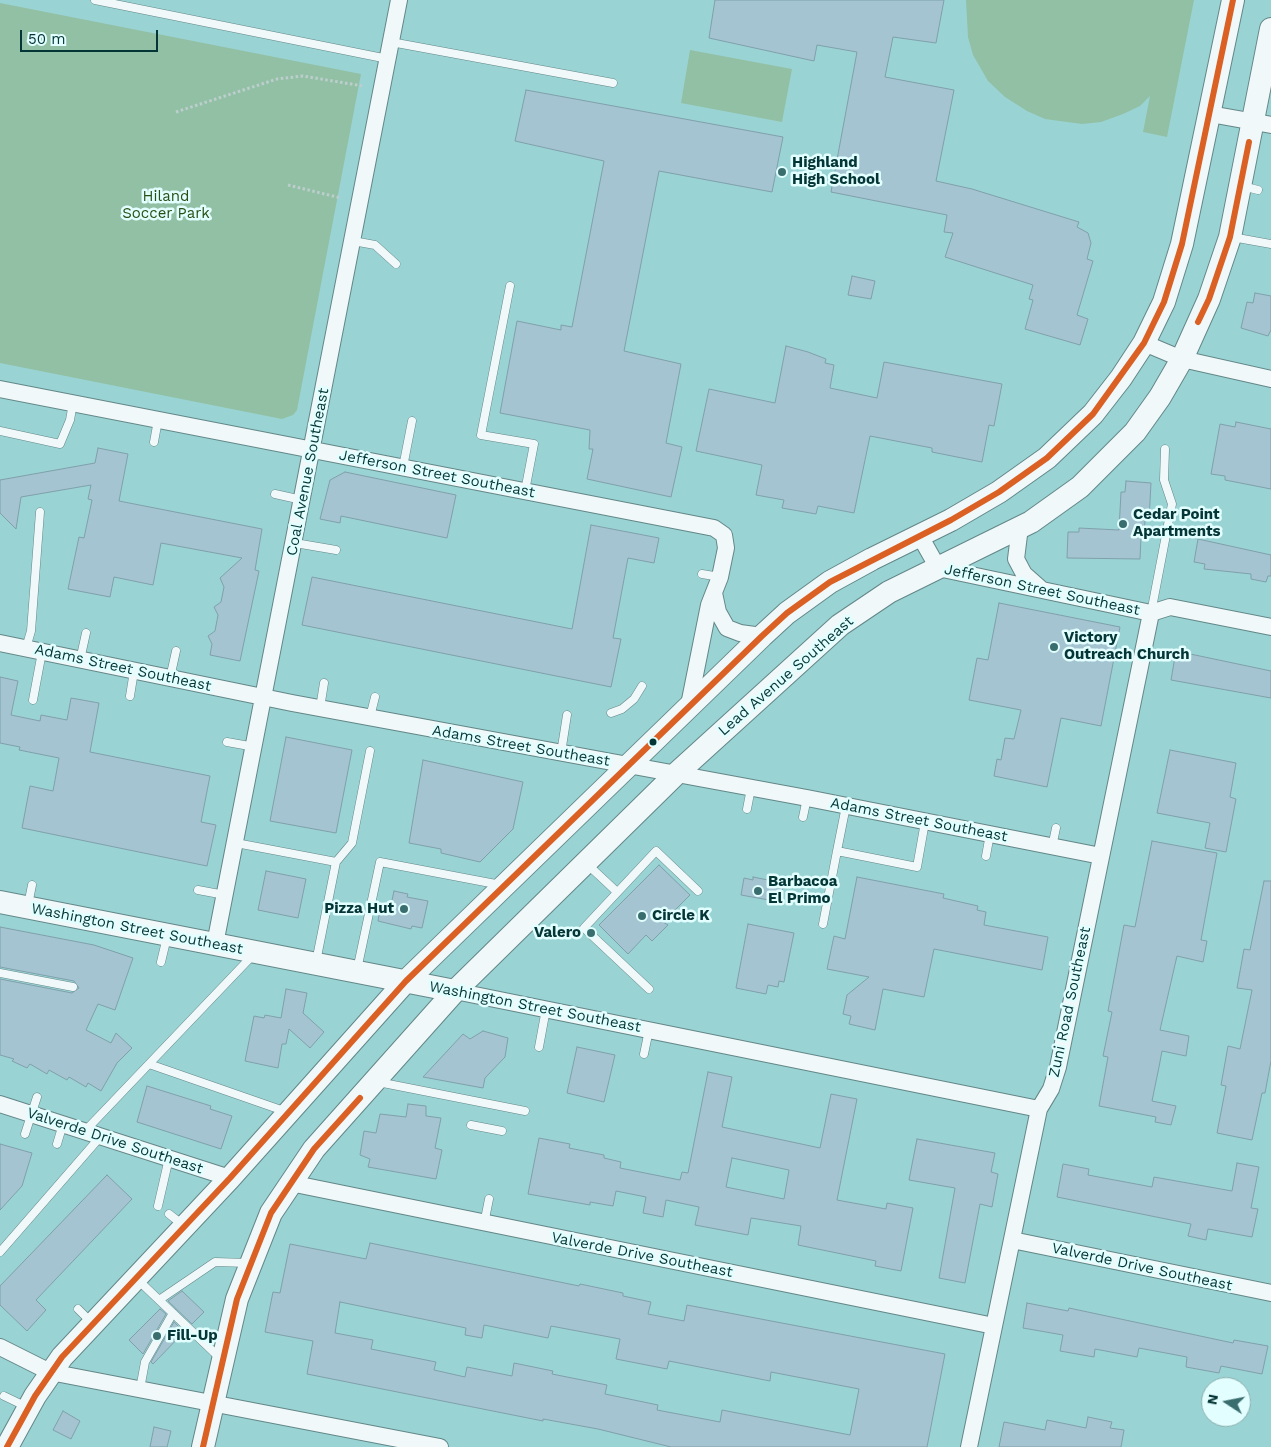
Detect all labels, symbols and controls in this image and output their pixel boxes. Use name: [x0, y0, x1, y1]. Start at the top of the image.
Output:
scale bar: [22, 20, 160, 52]
text: 50 m: [28, 30, 65, 48]
place label: Highland High School: [792, 154, 880, 189]
marker: Highland High School: [776, 166, 788, 178]
park label: Hiland Soccer Park: [122, 188, 210, 223]
street label: Coal Avenue Southeast: [283, 387, 333, 557]
street label: Jefferson Street Southeast: [337, 446, 537, 502]
place label: Cedar Point Apartments: [1133, 506, 1221, 541]
marker: Cedar Point Apartments: [1117, 518, 1129, 530]
street label: Jefferson Street Southeast: [943, 560, 1141, 620]
street label: Lead Avenue Southeast: [715, 612, 857, 740]
place label: Victory Outreach Church: [1064, 629, 1190, 664]
street label: Adams Street Southeast: [33, 640, 213, 696]
marker: Victory Outreach Church: [1048, 641, 1060, 653]
street label: Adams Street Southeast: [431, 722, 611, 770]
unlabelled marker: [648, 737, 658, 747]
street label: Adams Street Southeast: [829, 794, 1009, 846]
place label: Barbacoa El Primo: [768, 873, 837, 908]
marker: Barbacoa El Primo: [752, 885, 764, 897]
street label: Washington Street Southeast: [30, 900, 244, 958]
place label: Pizza Hut: [324, 900, 394, 918]
marker: Pizza Hut: [398, 903, 410, 915]
place label: Circle K: [652, 907, 710, 925]
marker: Circle K: [636, 910, 648, 922]
place label: Valero: [534, 924, 581, 942]
street label: Zuni Road Southeast: [1045, 925, 1095, 1079]
marker: Valero: [585, 927, 597, 939]
street label: Washington Street Southeast: [428, 978, 642, 1036]
street label: Valverde Drive Southeast: [25, 1104, 205, 1178]
street label: Valverde Drive Southeast: [550, 1229, 734, 1281]
street label: Valverde Drive Southeast: [1050, 1239, 1234, 1295]
place label: Fill-Up: [167, 1327, 218, 1345]
marker: Fill-Up: [151, 1330, 163, 1342]
north arrow: [1201, 1377, 1251, 1427]
text: N: [1203, 1393, 1221, 1406]

